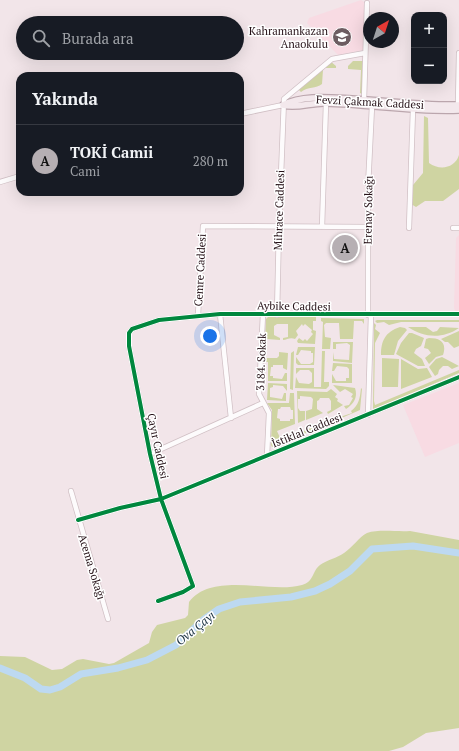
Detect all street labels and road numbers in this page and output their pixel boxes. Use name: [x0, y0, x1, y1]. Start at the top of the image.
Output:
street label: Fevzi Çakmak Caddesi: [316, 92, 424, 112]
street label: Mihrace Caddesi: [271, 169, 287, 251]
street label: Erenay Sokağı: [360, 175, 376, 245]
street label: Cemre Caddesi: [191, 233, 209, 307]
street label: Aybike Caddesi: [257, 298, 331, 314]
street label: 3184. Sokak: [253, 333, 269, 391]
street label: İstiklal Caddesi: [270, 409, 344, 451]
street label: Çayır Caddesi: [144, 412, 172, 480]
street label: Acema Sokağı: [75, 533, 109, 601]

